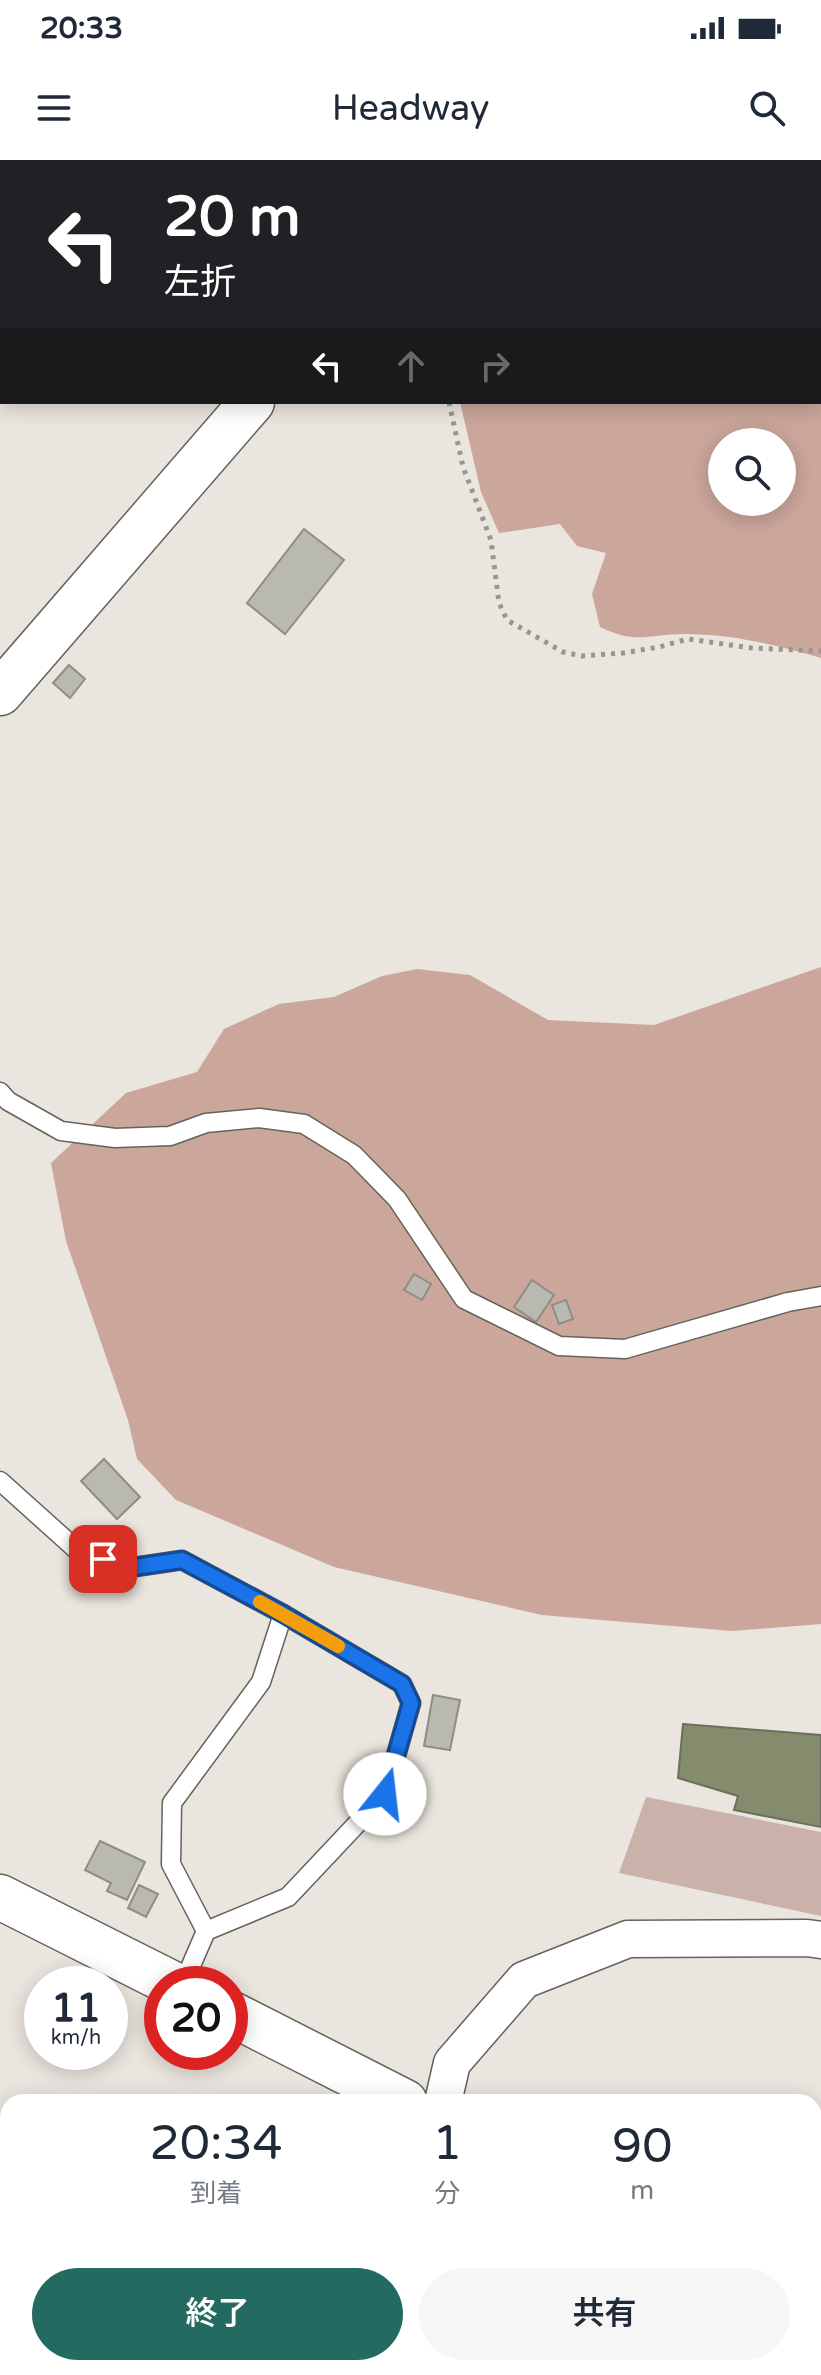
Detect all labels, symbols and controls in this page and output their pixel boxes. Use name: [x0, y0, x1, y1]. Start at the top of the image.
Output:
text: 20:33: [40, 10, 123, 47]
icon: menu: [32, 86, 76, 130]
icon: search: [745, 86, 789, 130]
text: Headway: [332, 87, 489, 130]
text: 20 m: [164, 184, 300, 251]
icon: left: [32, 192, 136, 296]
text: 左折: [164, 261, 236, 304]
icon: left: [305, 344, 349, 388]
icon: ahead: [389, 344, 433, 388]
icon: right: [473, 344, 517, 388]
map controls: [708, 428, 796, 516]
button: search: [708, 428, 796, 516]
pin: [69, 1525, 137, 1593]
icon: arrive: [81, 1537, 125, 1581]
position arrow: [343, 1752, 427, 1836]
speed limit sign: 20: [144, 1966, 248, 2070]
text: 11: [51, 1984, 101, 2032]
text: km/h: [51, 2026, 101, 2050]
text: 20:34: [150, 2115, 283, 2173]
text: 1: [432, 2115, 462, 2173]
text: 90: [612, 2118, 672, 2176]
text: m: [630, 2175, 654, 2206]
text: 到着: [190, 2178, 242, 2209]
text: 分: [434, 2178, 460, 2209]
button: 終了: [32, 2268, 403, 2360]
button: 共有: [419, 2268, 790, 2360]

